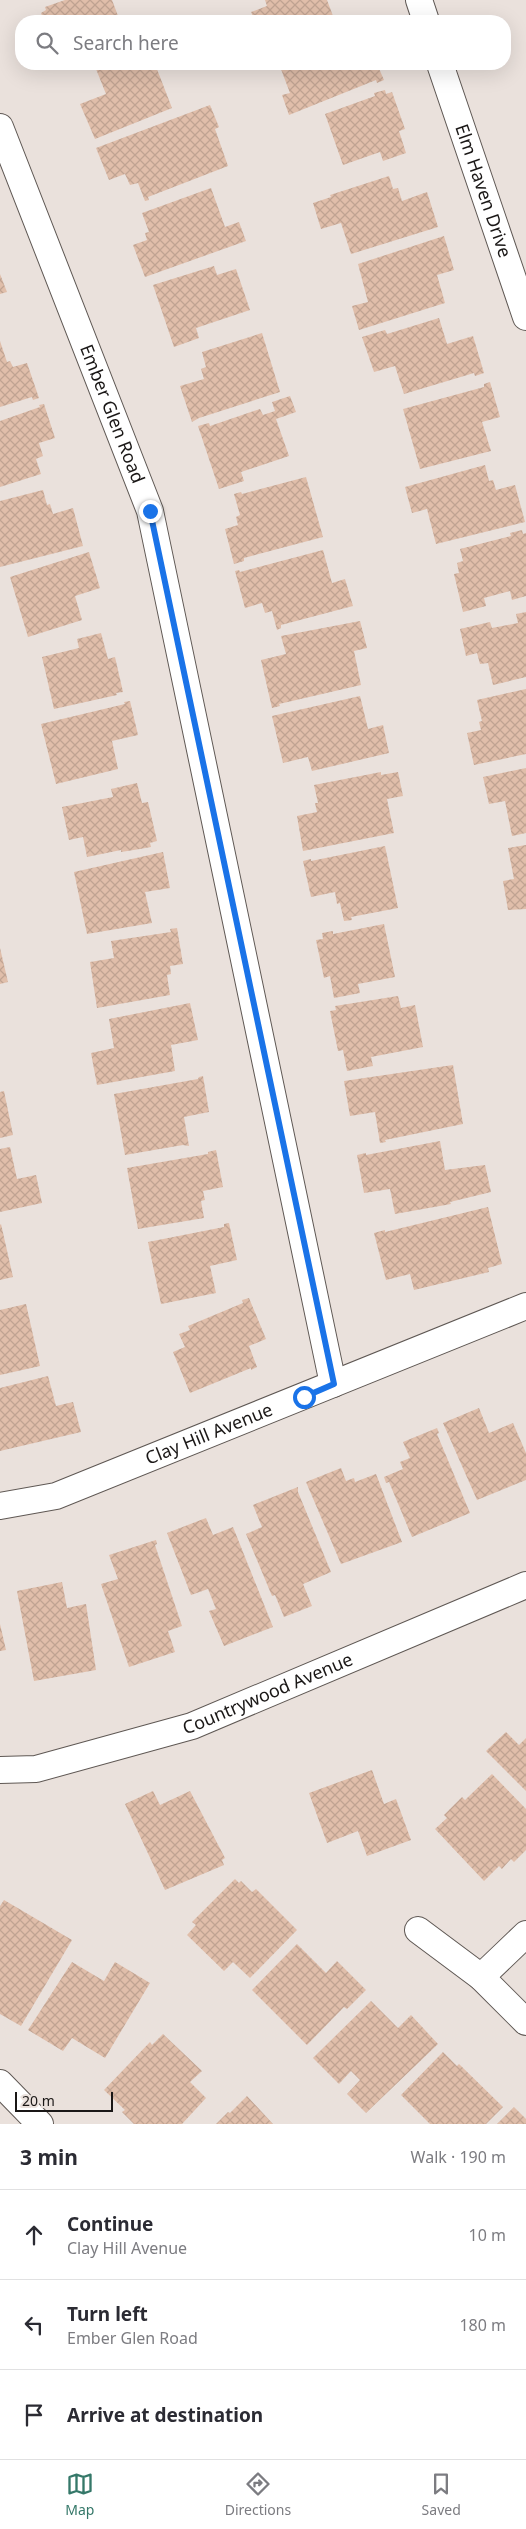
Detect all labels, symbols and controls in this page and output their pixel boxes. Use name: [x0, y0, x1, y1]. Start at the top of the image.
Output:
search box: [15, 15, 511, 70]
icon: search: [33, 29, 61, 57]
text: Search here: [73, 30, 179, 56]
street label: Elm Haven Drive: [450, 121, 518, 260]
street label: Ember Glen Road: [75, 341, 151, 486]
route end: [139, 500, 162, 523]
route start: [293, 1386, 316, 1409]
street label: Clay Hill Avenue: [142, 1397, 276, 1470]
street label: Countrywood Avenue: [180, 1647, 356, 1739]
scale bar: [15, 2089, 112, 2112]
text: 20 m: [22, 2091, 55, 2110]
text: 3 min: [20, 2143, 78, 2171]
text: Walk · 190 m: [411, 2146, 506, 2168]
text: Continue: [67, 2211, 153, 2237]
icon: ahead: [20, 2221, 48, 2249]
text: 10 m: [469, 2224, 506, 2246]
text: Clay Hill Avenue: [67, 2237, 187, 2259]
text: Turn left: [67, 2301, 148, 2327]
icon: left: [20, 2311, 48, 2339]
text: 180 m: [459, 2314, 506, 2336]
text: Ember Glen Road: [67, 2327, 198, 2349]
icon: arrive: [20, 2401, 48, 2429]
text: Arrive at destination: [67, 2402, 263, 2428]
tab: Map: [65, 2470, 94, 2519]
tab: Directions: [225, 2470, 291, 2519]
tab: Saved: [422, 2470, 461, 2519]

